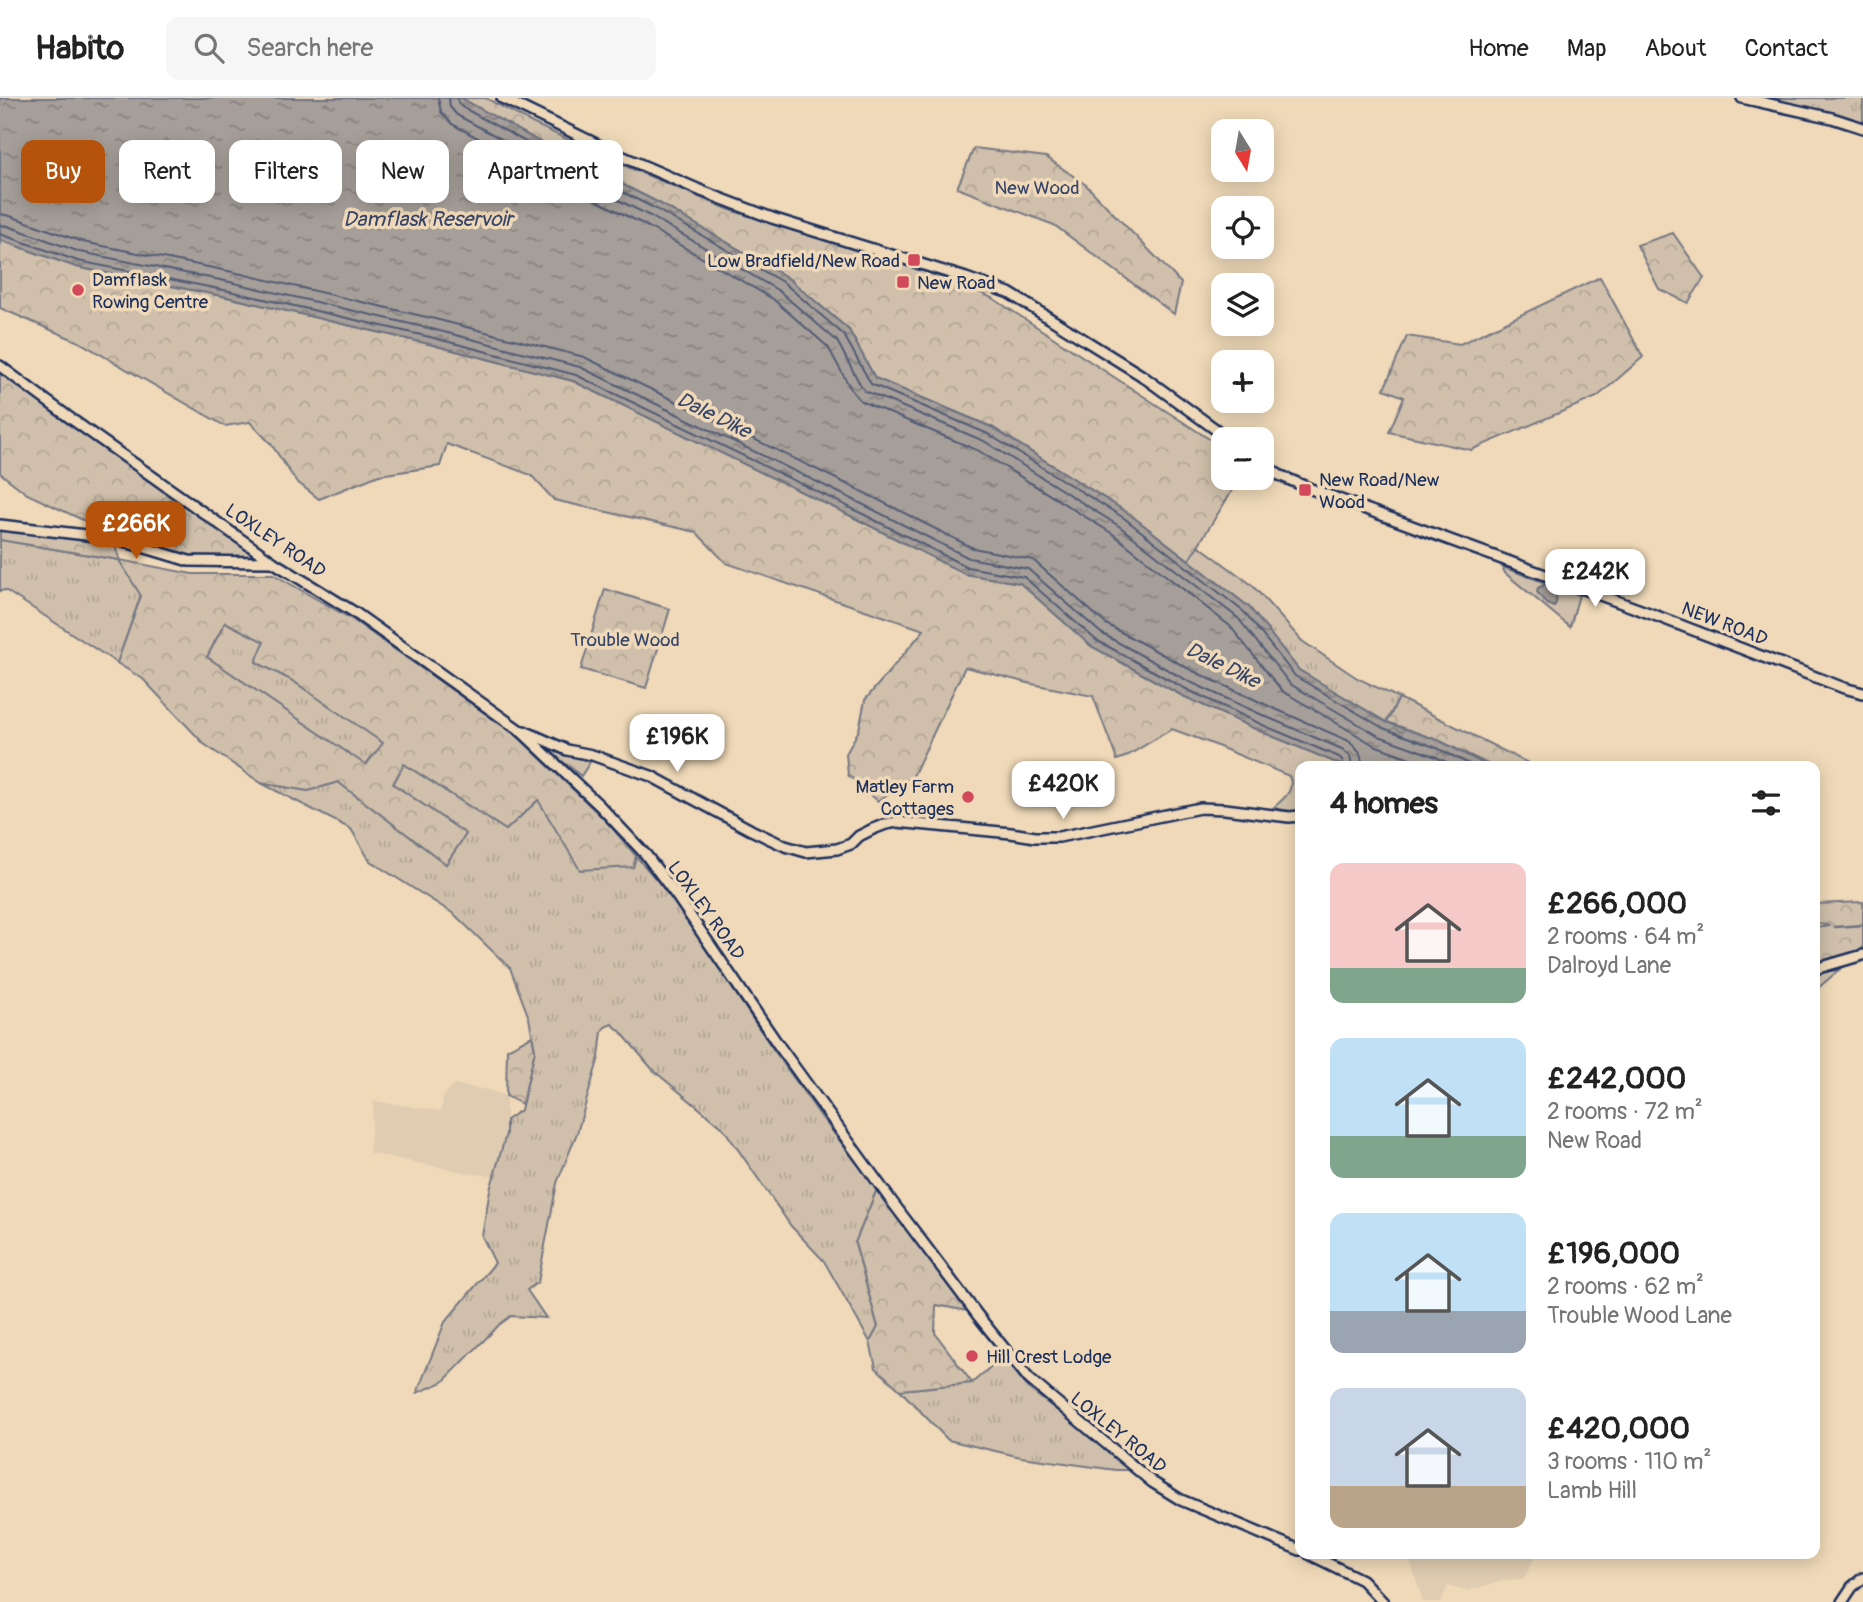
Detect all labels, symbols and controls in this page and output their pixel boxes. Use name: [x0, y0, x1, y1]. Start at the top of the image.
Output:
search box: [166, 17, 656, 80]
text: Habito: [35, 28, 124, 69]
icon: search: [190, 29, 228, 67]
text: Search here: [246, 32, 373, 64]
text: Home: [1468, 34, 1529, 63]
text: Map: [1567, 34, 1607, 63]
text: About: [1645, 34, 1707, 63]
text: Contact: [1745, 34, 1828, 63]
north arrow: [1211, 119, 1274, 182]
map controls: [1211, 119, 1274, 490]
chip: Buy: [21, 140, 105, 203]
chip: Rent: [119, 140, 215, 203]
chip: Filters: [229, 140, 342, 203]
chip: New: [356, 140, 449, 203]
chip: Apartment: [463, 140, 623, 203]
park label: New Wood: [994, 176, 1080, 200]
button: locate: [1211, 196, 1274, 259]
water label: Damflask Reservoir: [343, 206, 515, 233]
place label: Low Bradfield/New Road: [707, 249, 900, 273]
marker: Low Bradfield/New Road: [906, 252, 922, 268]
place label: Damflask Rowing Centre: [92, 268, 209, 314]
place label: New Road: [917, 271, 996, 295]
button: layers: [1211, 273, 1274, 336]
marker: New Road: [895, 274, 911, 290]
marker: Damflask Rowing Centre: [70, 282, 86, 298]
button: +: [1211, 350, 1274, 413]
water label: Dale Dike: [672, 386, 758, 446]
button: −: [1211, 427, 1274, 490]
place label: New Road/New Wood: [1319, 468, 1440, 514]
marker: New Road/New Wood: [1297, 482, 1313, 498]
street label: LOXLEY ROAD: [220, 498, 331, 583]
pin: £266K: [87, 502, 185, 561]
text: £266K: [102, 509, 170, 538]
pin: £242K: [1546, 550, 1644, 609]
text: £242K: [1561, 557, 1629, 586]
street label: NEW ROAD: [1678, 597, 1771, 651]
park label: Trouble Wood: [570, 628, 680, 652]
water label: Dale Dike: [1181, 636, 1267, 696]
pin: £196K: [628, 714, 726, 774]
text: £196K: [646, 722, 708, 751]
pin: £420K: [1014, 762, 1112, 821]
text: £420K: [1028, 769, 1098, 798]
place label: Matley Farm Cottages: [855, 775, 954, 821]
icon: filters: [1747, 784, 1785, 822]
text: 4 homes: [1330, 785, 1438, 822]
marker: Matley Farm Cottages: [960, 789, 976, 805]
street label: LOXLEY ROAD: [662, 856, 750, 965]
text: £266,000: [1547, 885, 1687, 922]
icon: home: [1386, 891, 1470, 975]
text: 2 rooms · 64 m²: [1547, 922, 1704, 951]
text: Dalroyd Lane: [1547, 951, 1671, 980]
text: £242,000: [1547, 1060, 1686, 1097]
icon: home: [1386, 1066, 1470, 1150]
text: 2 rooms · 72 m²: [1547, 1097, 1703, 1126]
text: New Road: [1547, 1126, 1642, 1155]
text: £196,000: [1547, 1235, 1680, 1272]
icon: home: [1386, 1241, 1470, 1325]
text: 2 rooms · 62 m²: [1547, 1272, 1704, 1301]
text: Trouble Wood Lane: [1547, 1301, 1732, 1330]
place label: Hill Crest Lodge: [986, 1345, 1112, 1369]
marker: Hill Crest Lodge: [964, 1348, 980, 1364]
street label: LOXLEY ROAD: [1066, 1387, 1171, 1479]
text: £420,000: [1547, 1410, 1690, 1447]
icon: home: [1386, 1416, 1470, 1500]
text: 3 rooms · 110 m²: [1547, 1447, 1711, 1476]
text: Lamb Hill: [1547, 1476, 1637, 1505]

